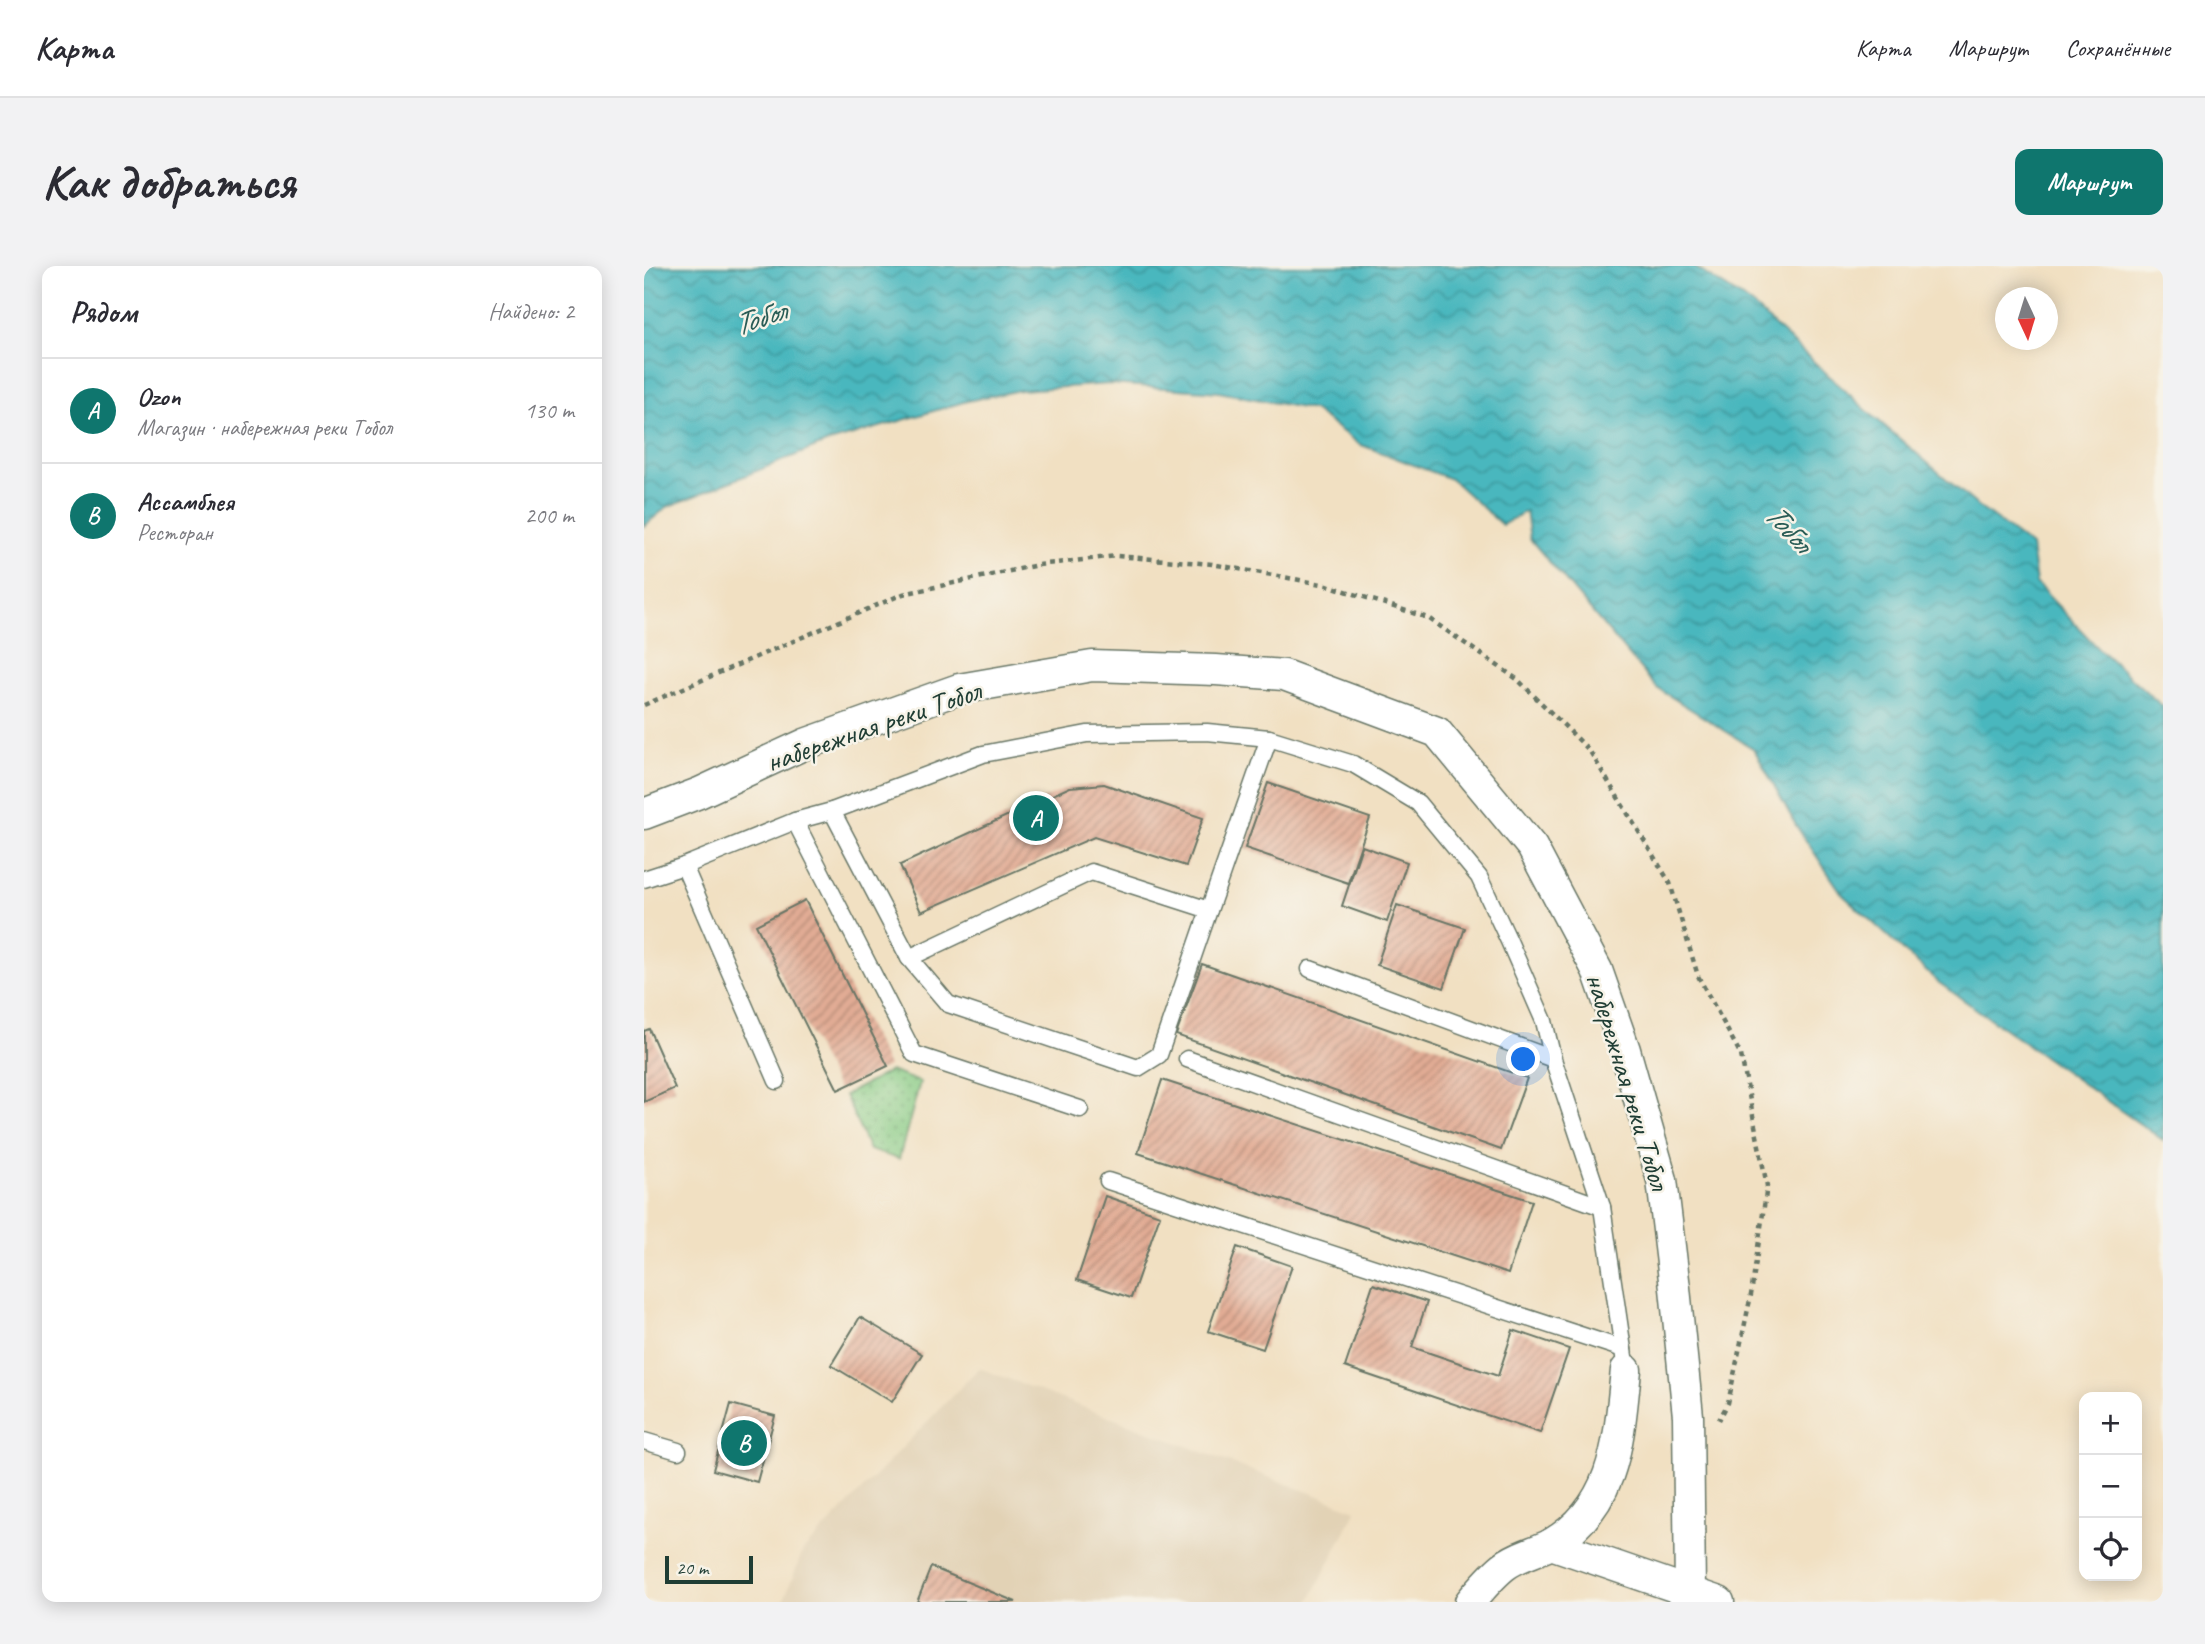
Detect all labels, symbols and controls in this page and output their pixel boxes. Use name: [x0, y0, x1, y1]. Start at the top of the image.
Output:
text: Карта: [35, 27, 114, 69]
text: Карта: [1856, 33, 1911, 63]
text: Маршрут: [1949, 33, 2028, 63]
text: Сохранённые: [2066, 33, 2170, 63]
button: Маршрут: [2015, 149, 2163, 215]
text: Как добраться: [42, 151, 295, 213]
north arrow: [1995, 287, 2058, 350]
water label: Тобол: [728, 288, 795, 345]
text: Рядом: [70, 293, 137, 331]
text: Найдено: 2: [488, 297, 574, 326]
text: Ozon: [137, 380, 180, 413]
text: A: [87, 396, 99, 425]
text: 130 m: [525, 396, 574, 425]
text: Магазин · набережная реки Тобол: [137, 413, 392, 442]
text: Ассамблея: [137, 485, 234, 518]
water label: Тобол: [1756, 494, 1825, 564]
text: B: [87, 501, 99, 530]
text: 200 m: [525, 501, 574, 530]
text: Ресторан: [137, 518, 213, 547]
street label: набережная реки Тобол: [761, 671, 988, 781]
pin: A: [1013, 792, 1059, 844]
street label: набережная реки Тобол: [1577, 968, 1680, 1196]
your location: [1506, 1042, 1540, 1076]
map controls: [2079, 1392, 2142, 1581]
button: +: [2079, 1392, 2142, 1455]
pin: B: [721, 1417, 767, 1469]
button: −: [2079, 1455, 2142, 1518]
button: locate: [2079, 1518, 2142, 1581]
scale bar: [665, 1553, 752, 1585]
text: 20 m: [676, 1556, 708, 1580]

